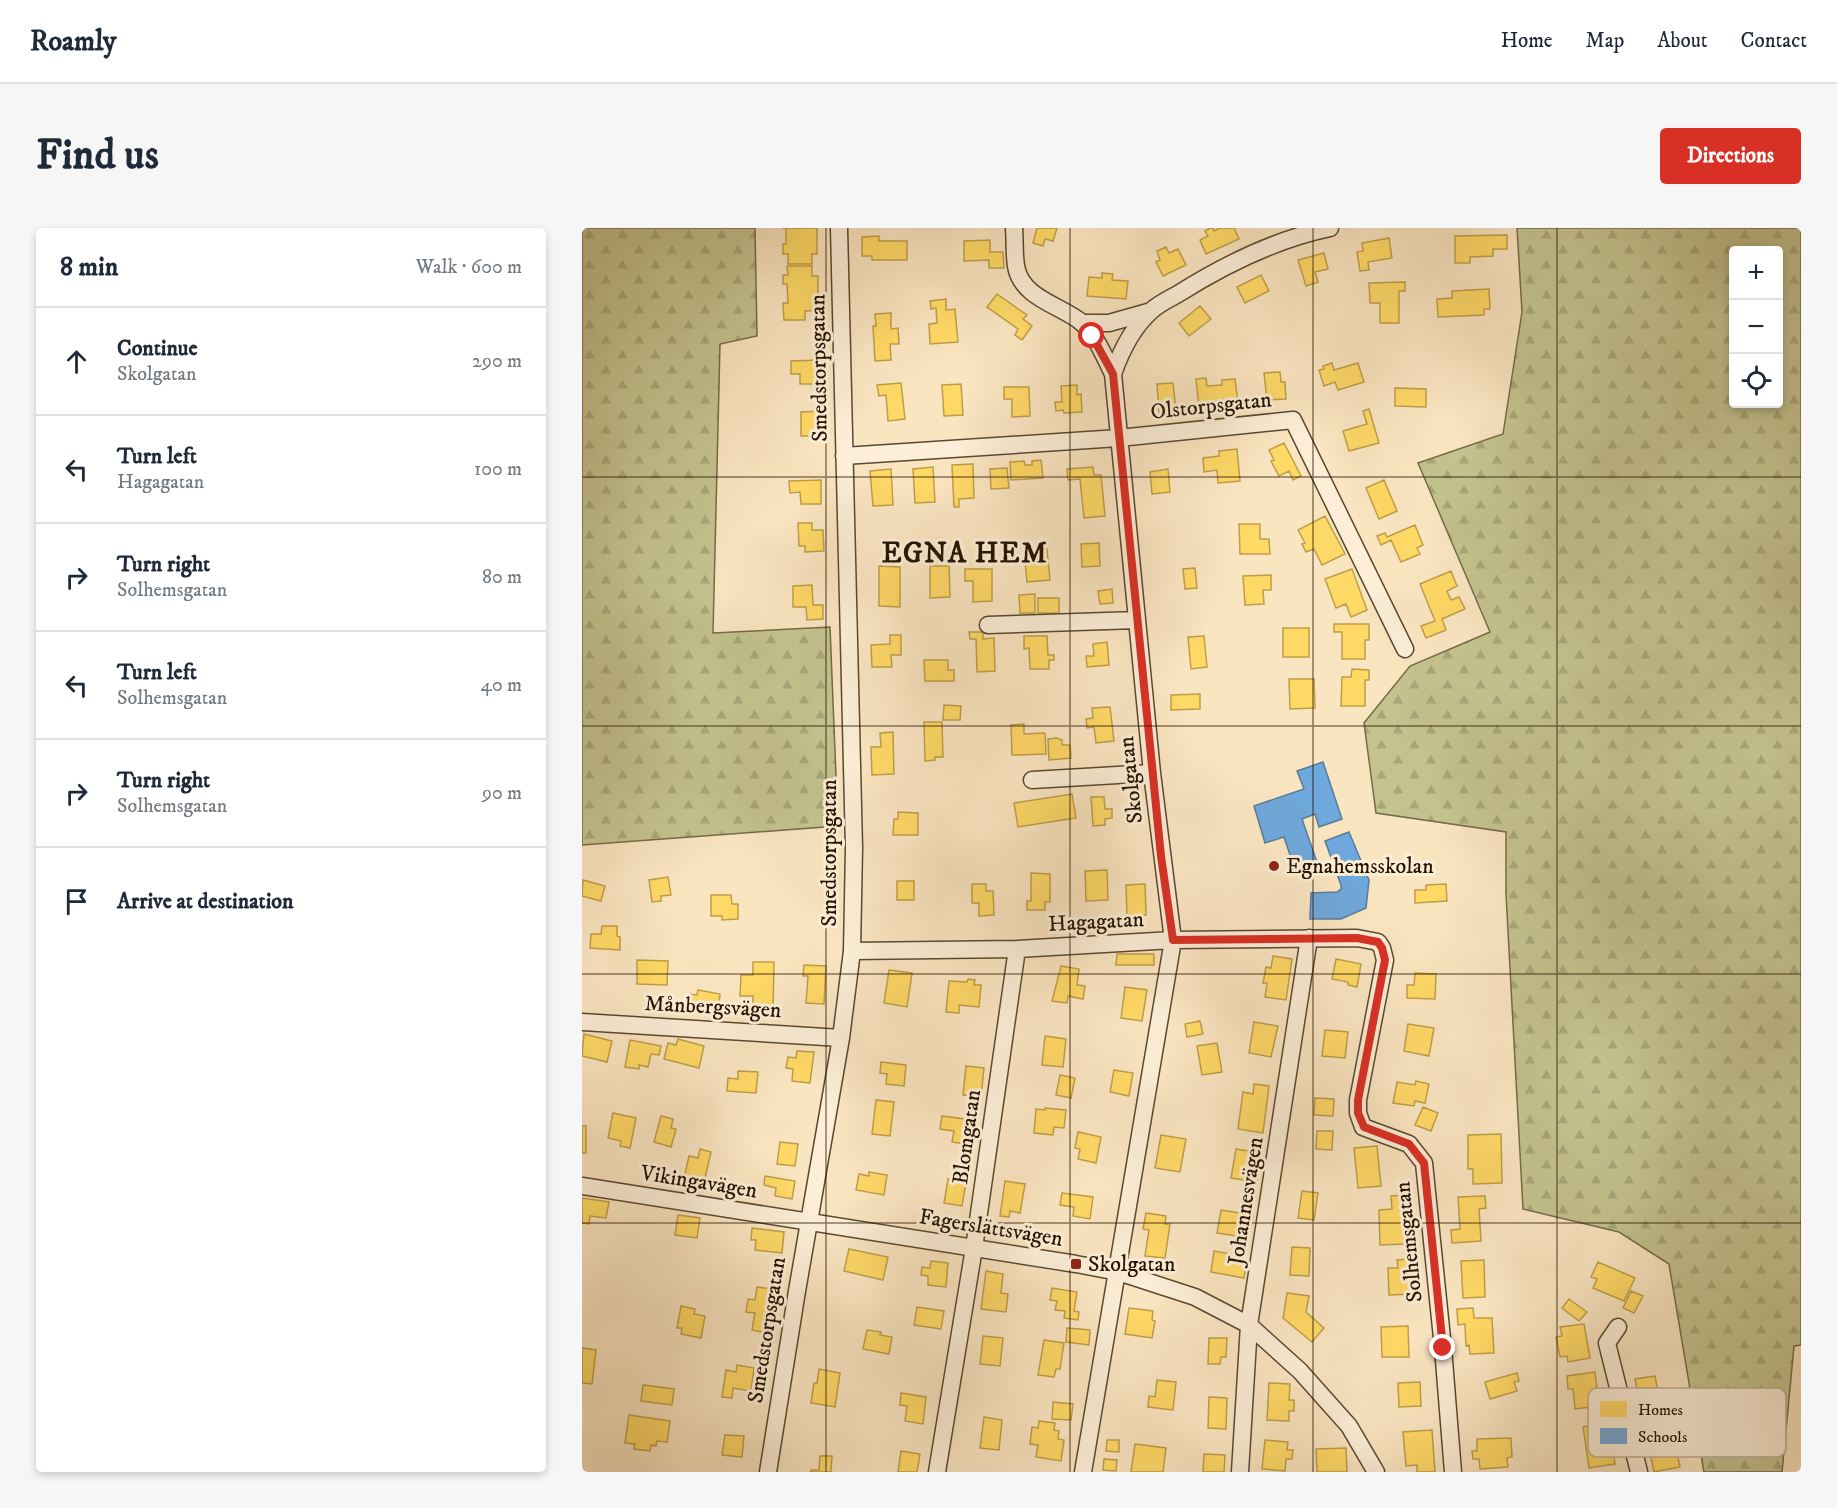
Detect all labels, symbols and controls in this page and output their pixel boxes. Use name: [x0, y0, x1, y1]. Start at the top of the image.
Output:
text: Roamly: [30, 24, 116, 59]
text: Home: [1501, 28, 1553, 54]
text: Map: [1586, 28, 1624, 54]
text: About: [1657, 28, 1708, 54]
text: Contact: [1741, 28, 1807, 54]
button: Directions: [1660, 128, 1801, 184]
text: Find us: [36, 130, 159, 182]
map controls: [1729, 246, 1783, 408]
button: +: [1729, 246, 1783, 300]
text: 8 min: [60, 251, 118, 284]
text: Walk · 600 m: [416, 255, 522, 280]
street label: Smedstorpsgatan: [804, 293, 834, 442]
button: −: [1729, 300, 1783, 354]
route start: [1078, 322, 1104, 348]
text: Continue: [117, 335, 198, 362]
icon: ahead: [60, 345, 93, 378]
text: 290 m: [472, 349, 522, 374]
button: locate: [1729, 354, 1783, 408]
text: Skolgatan: [117, 362, 196, 387]
street label: Olstorpsgatan: [1149, 386, 1273, 426]
text: Turn left: [117, 443, 197, 470]
icon: left: [60, 453, 93, 486]
text: 100 m: [474, 457, 522, 482]
text: Hagagatan: [117, 470, 204, 495]
district label: EGNA HEM: [882, 536, 1048, 571]
text: Turn right: [117, 551, 210, 578]
icon: right: [60, 561, 93, 594]
text: 80 m: [482, 565, 522, 590]
text: Solhemsgatan: [117, 578, 227, 603]
text: Turn left: [117, 659, 197, 686]
icon: left: [60, 669, 93, 702]
text: 40 m: [480, 673, 522, 698]
text: Solhemsgatan: [117, 686, 227, 711]
street label: Skolgatan: [1113, 735, 1149, 825]
text: Turn right: [117, 767, 210, 794]
icon: right: [60, 777, 93, 810]
street label: Smedstorpsgatan: [816, 779, 843, 927]
text: 90 m: [482, 781, 522, 806]
text: Solhemsgatan: [117, 794, 227, 819]
place label: Egnahemsskolan: [1286, 853, 1434, 880]
marker: Egnahemsskolan: [1267, 859, 1281, 873]
icon: arrive: [60, 885, 93, 918]
text: Arrive at destination: [117, 888, 294, 915]
street label: Hagagatan: [1047, 906, 1145, 938]
street label: Månbergsvägen: [644, 990, 783, 1024]
street label: Blomgatan: [947, 1087, 987, 1186]
street label: Johannesvägen: [1222, 1134, 1270, 1269]
street label: Vikingavägen: [638, 1159, 760, 1205]
street label: Solhemsgatan: [1389, 1180, 1429, 1304]
street label: Fagerslättsvägen: [917, 1203, 1065, 1253]
place label: Skolgatan: [1088, 1251, 1176, 1278]
street label: Smedstorpsgatan: [742, 1254, 792, 1405]
marker: Skolgatan: [1069, 1257, 1083, 1271]
route end: [1429, 1334, 1455, 1360]
legend: [1588, 1388, 1786, 1457]
text: Homes: [1638, 1400, 1683, 1420]
text: Schools: [1638, 1427, 1687, 1447]

